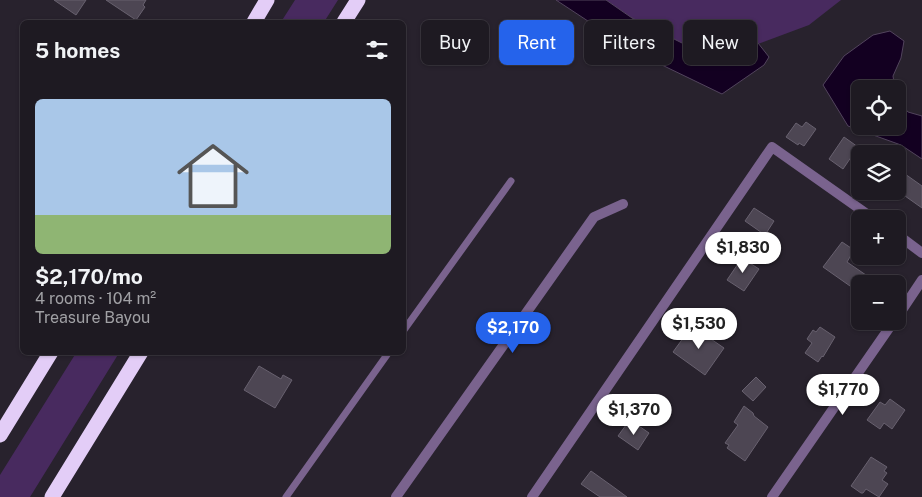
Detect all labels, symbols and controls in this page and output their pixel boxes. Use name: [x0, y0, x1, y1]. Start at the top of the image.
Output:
chip: Buy: [421, 20, 489, 65]
chip: Rent: [499, 20, 574, 65]
chip: Filters: [584, 20, 673, 65]
chip: New: [683, 20, 757, 65]
icon: filters: [363, 36, 391, 64]
text: 5 homes: [35, 38, 120, 63]
map controls: [851, 80, 906, 330]
button: locate: [851, 80, 906, 135]
icon: home: [168, 131, 258, 221]
button: layers: [851, 145, 906, 200]
button: +: [851, 210, 906, 265]
pin: $1,830: [702, 232, 784, 274]
text: $1,830: [716, 238, 770, 257]
text: $2,170/mo: [35, 264, 143, 289]
button: −: [851, 275, 906, 330]
text: 4 rooms · 104 m²: [35, 289, 156, 308]
text: Treasure Bayou: [35, 308, 150, 327]
pin: $1,530: [658, 308, 740, 350]
pin: $2,170: [472, 312, 554, 354]
text: $1,530: [672, 314, 726, 333]
text: $2,170: [487, 318, 539, 337]
pin: $1,770: [802, 374, 884, 416]
text: $1,770: [817, 380, 869, 399]
pin: $1,370: [593, 394, 675, 436]
text: $1,370: [608, 400, 660, 419]

